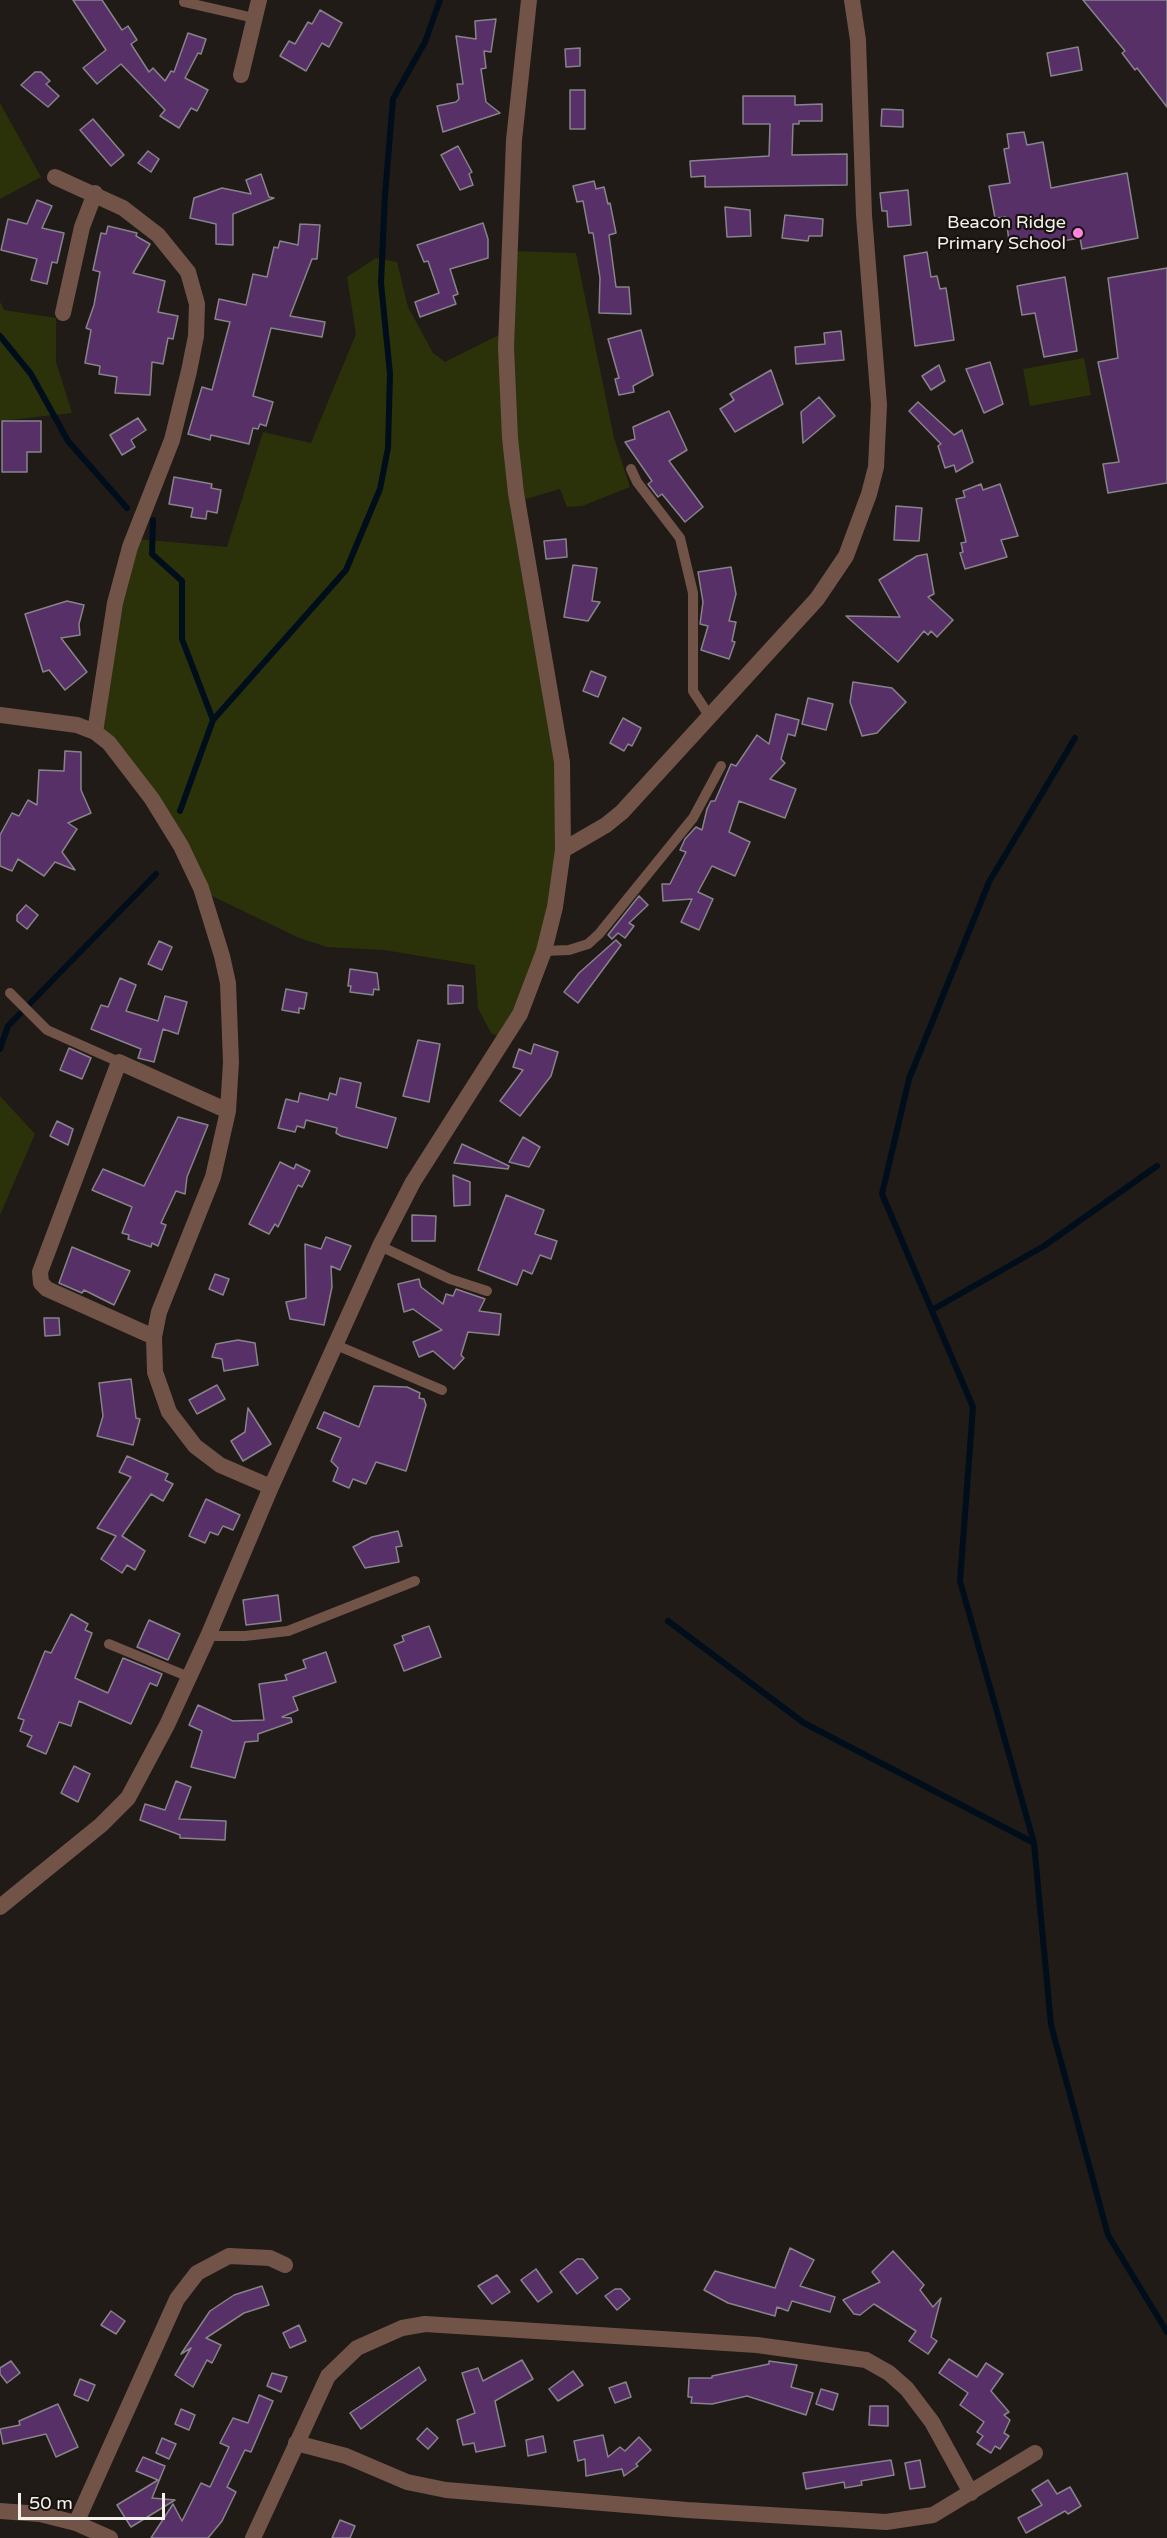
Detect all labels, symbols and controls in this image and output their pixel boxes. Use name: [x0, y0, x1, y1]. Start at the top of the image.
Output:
place label: Beacon Ridge Primary School: [937, 212, 1066, 254]
marker: Beacon Ridge Primary School: [1071, 226, 1085, 240]
scale bar: [21, 2481, 168, 2519]
text: 50 m: [29, 2492, 73, 2514]

